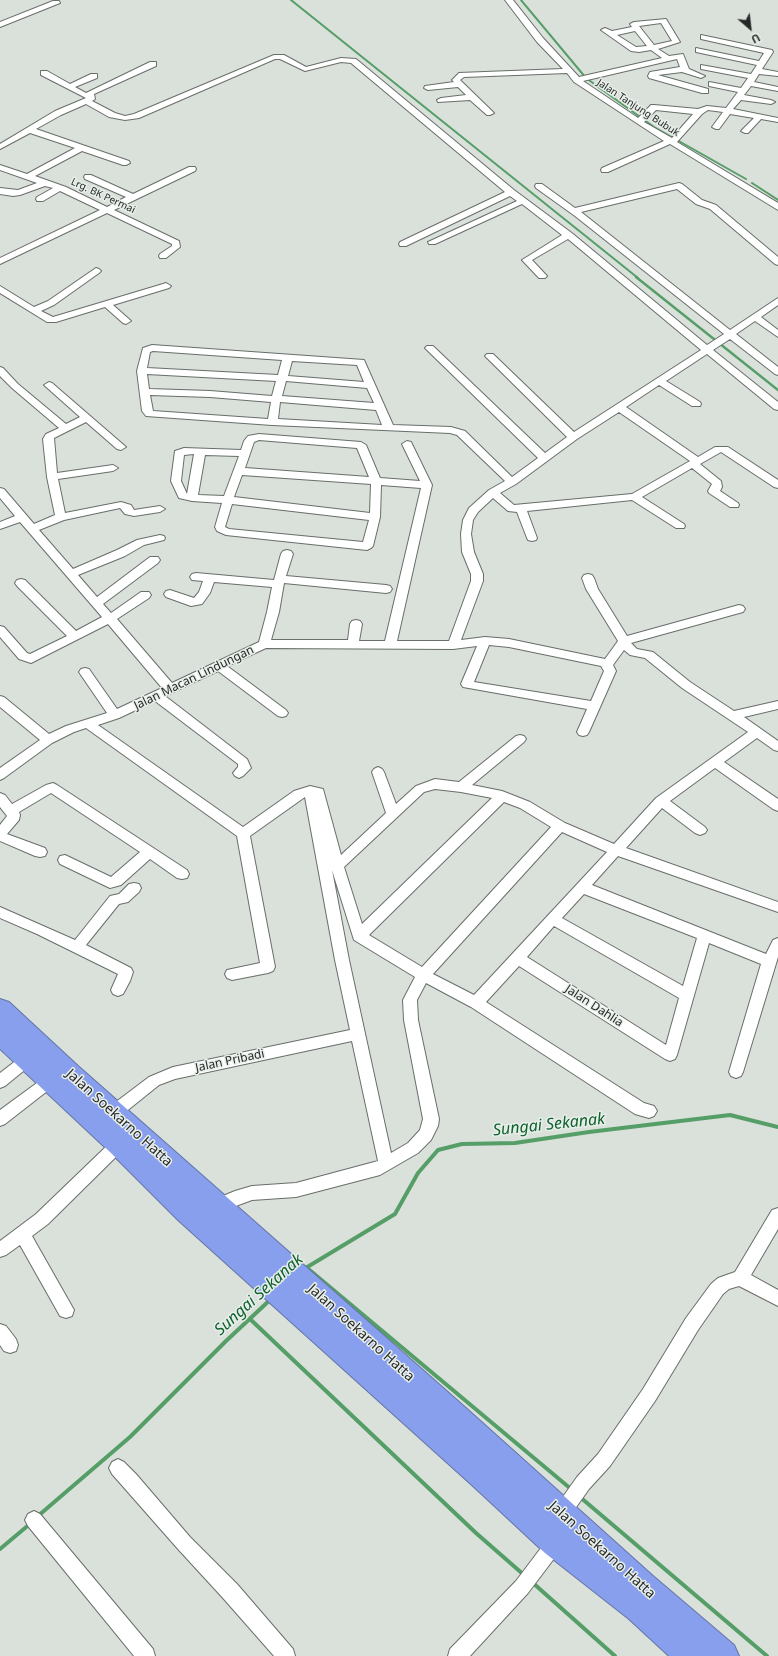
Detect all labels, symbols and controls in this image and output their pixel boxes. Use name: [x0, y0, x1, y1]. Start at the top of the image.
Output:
north arrow: [730, 8, 770, 48]
text: U: [749, 30, 763, 48]
street label: Jalan Tanjung Bubuk: [595, 77, 681, 139]
street label: Lrg. BK Permai: [69, 176, 137, 216]
street label: Jalan Macan Lindungan: [132, 643, 256, 713]
street label: Jalan Dahlia: [562, 982, 626, 1030]
street label: Jalan Pribadi: [194, 1047, 266, 1075]
street label: Jalan Soekarno Hatta: [62, 1066, 176, 1170]
water label: Sungai Sekanak: [492, 1110, 606, 1140]
water label: Sungai Sekanak: [211, 1250, 307, 1340]
street label: Jalan Soekarno Hatta: [304, 1281, 418, 1385]
street label: Jalan Soekarno Hatta: [545, 1498, 659, 1602]

